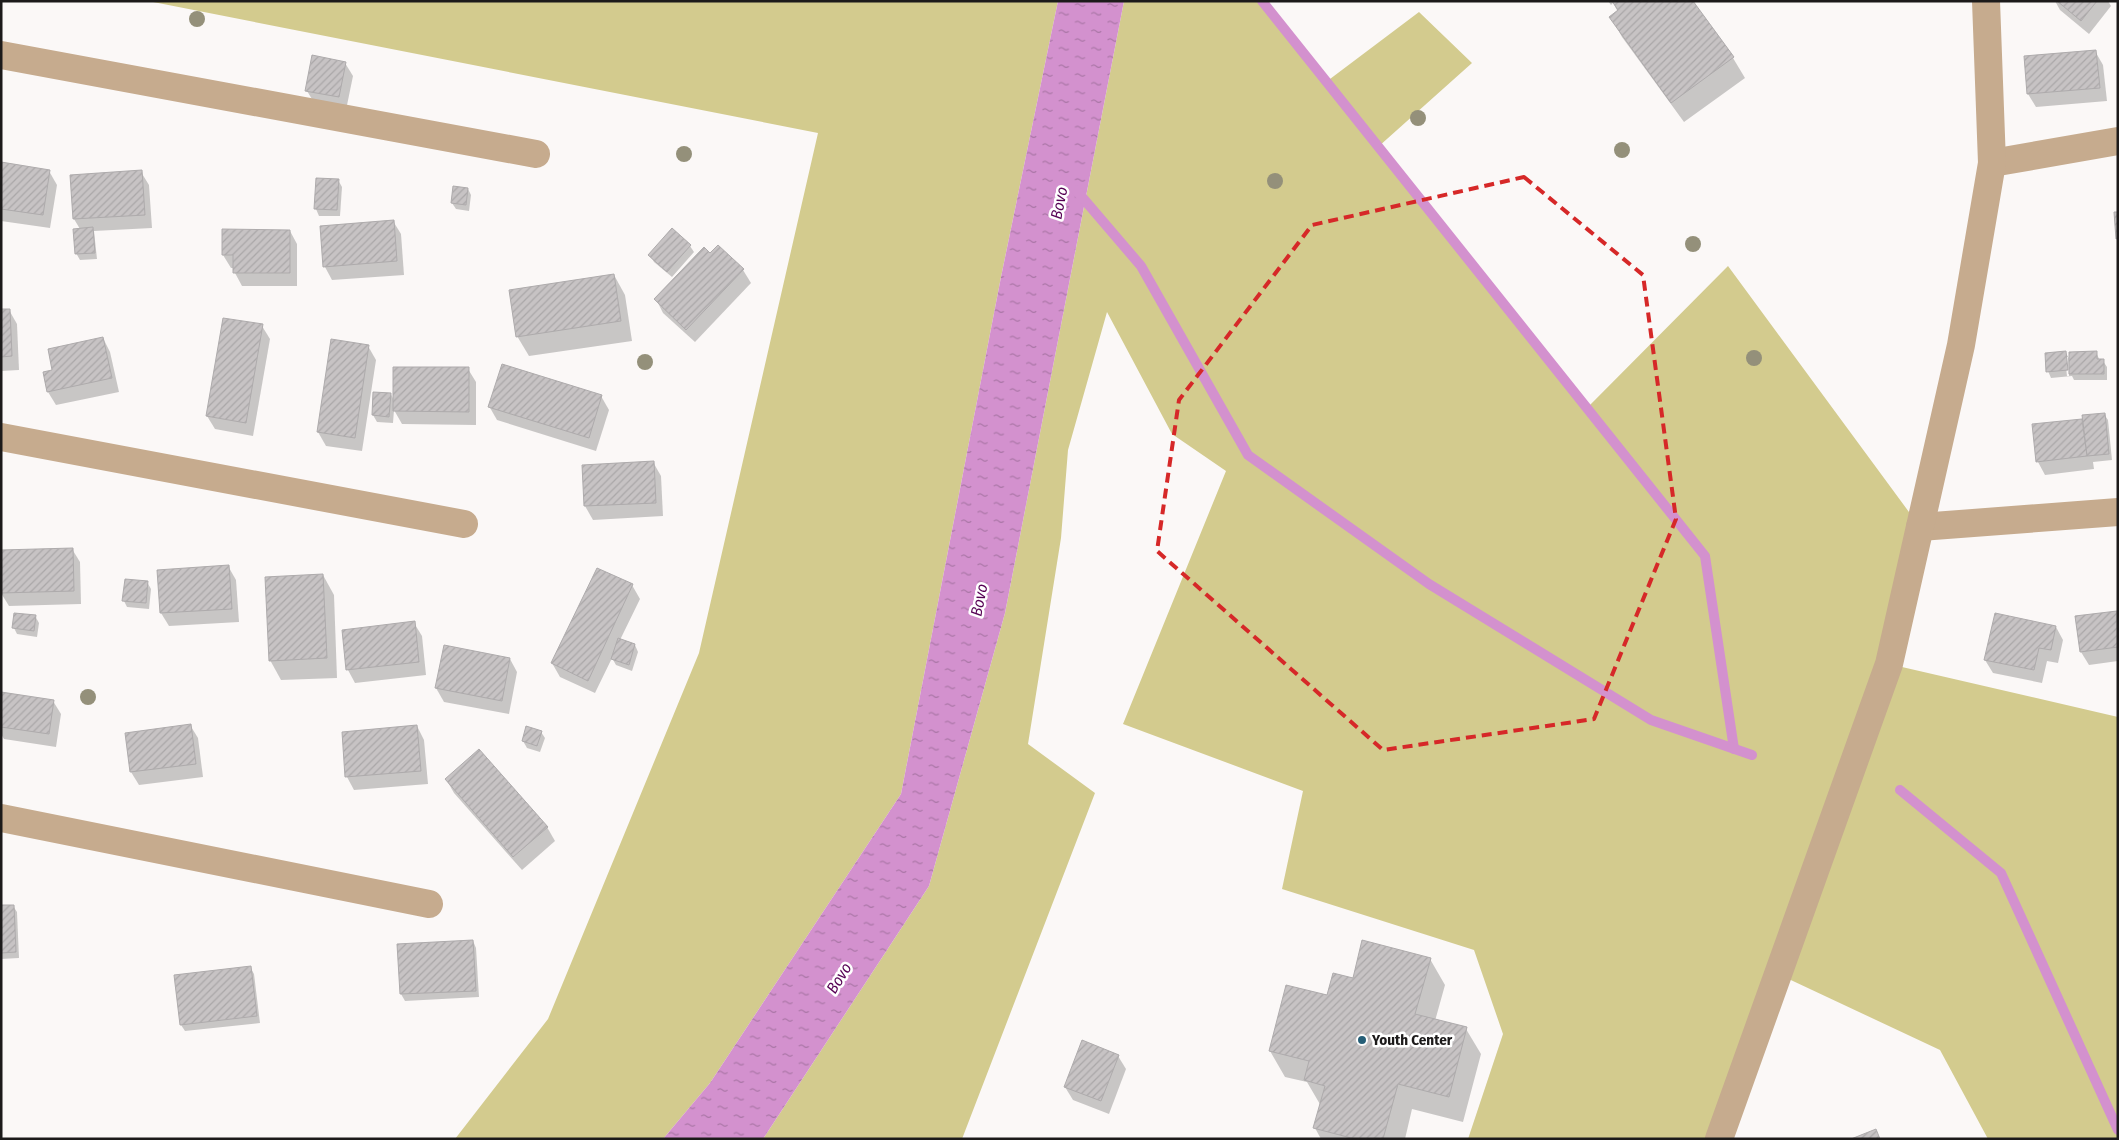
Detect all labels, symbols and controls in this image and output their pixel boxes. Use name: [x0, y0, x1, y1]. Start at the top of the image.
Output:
water label: Bovo: [1047, 185, 1071, 221]
water label: Bovo: [967, 582, 991, 618]
water label: Bovo: [822, 959, 856, 997]
place label: Youth Center: [1371, 1031, 1453, 1049]
marker: Youth Center: [1356, 1034, 1368, 1046]

